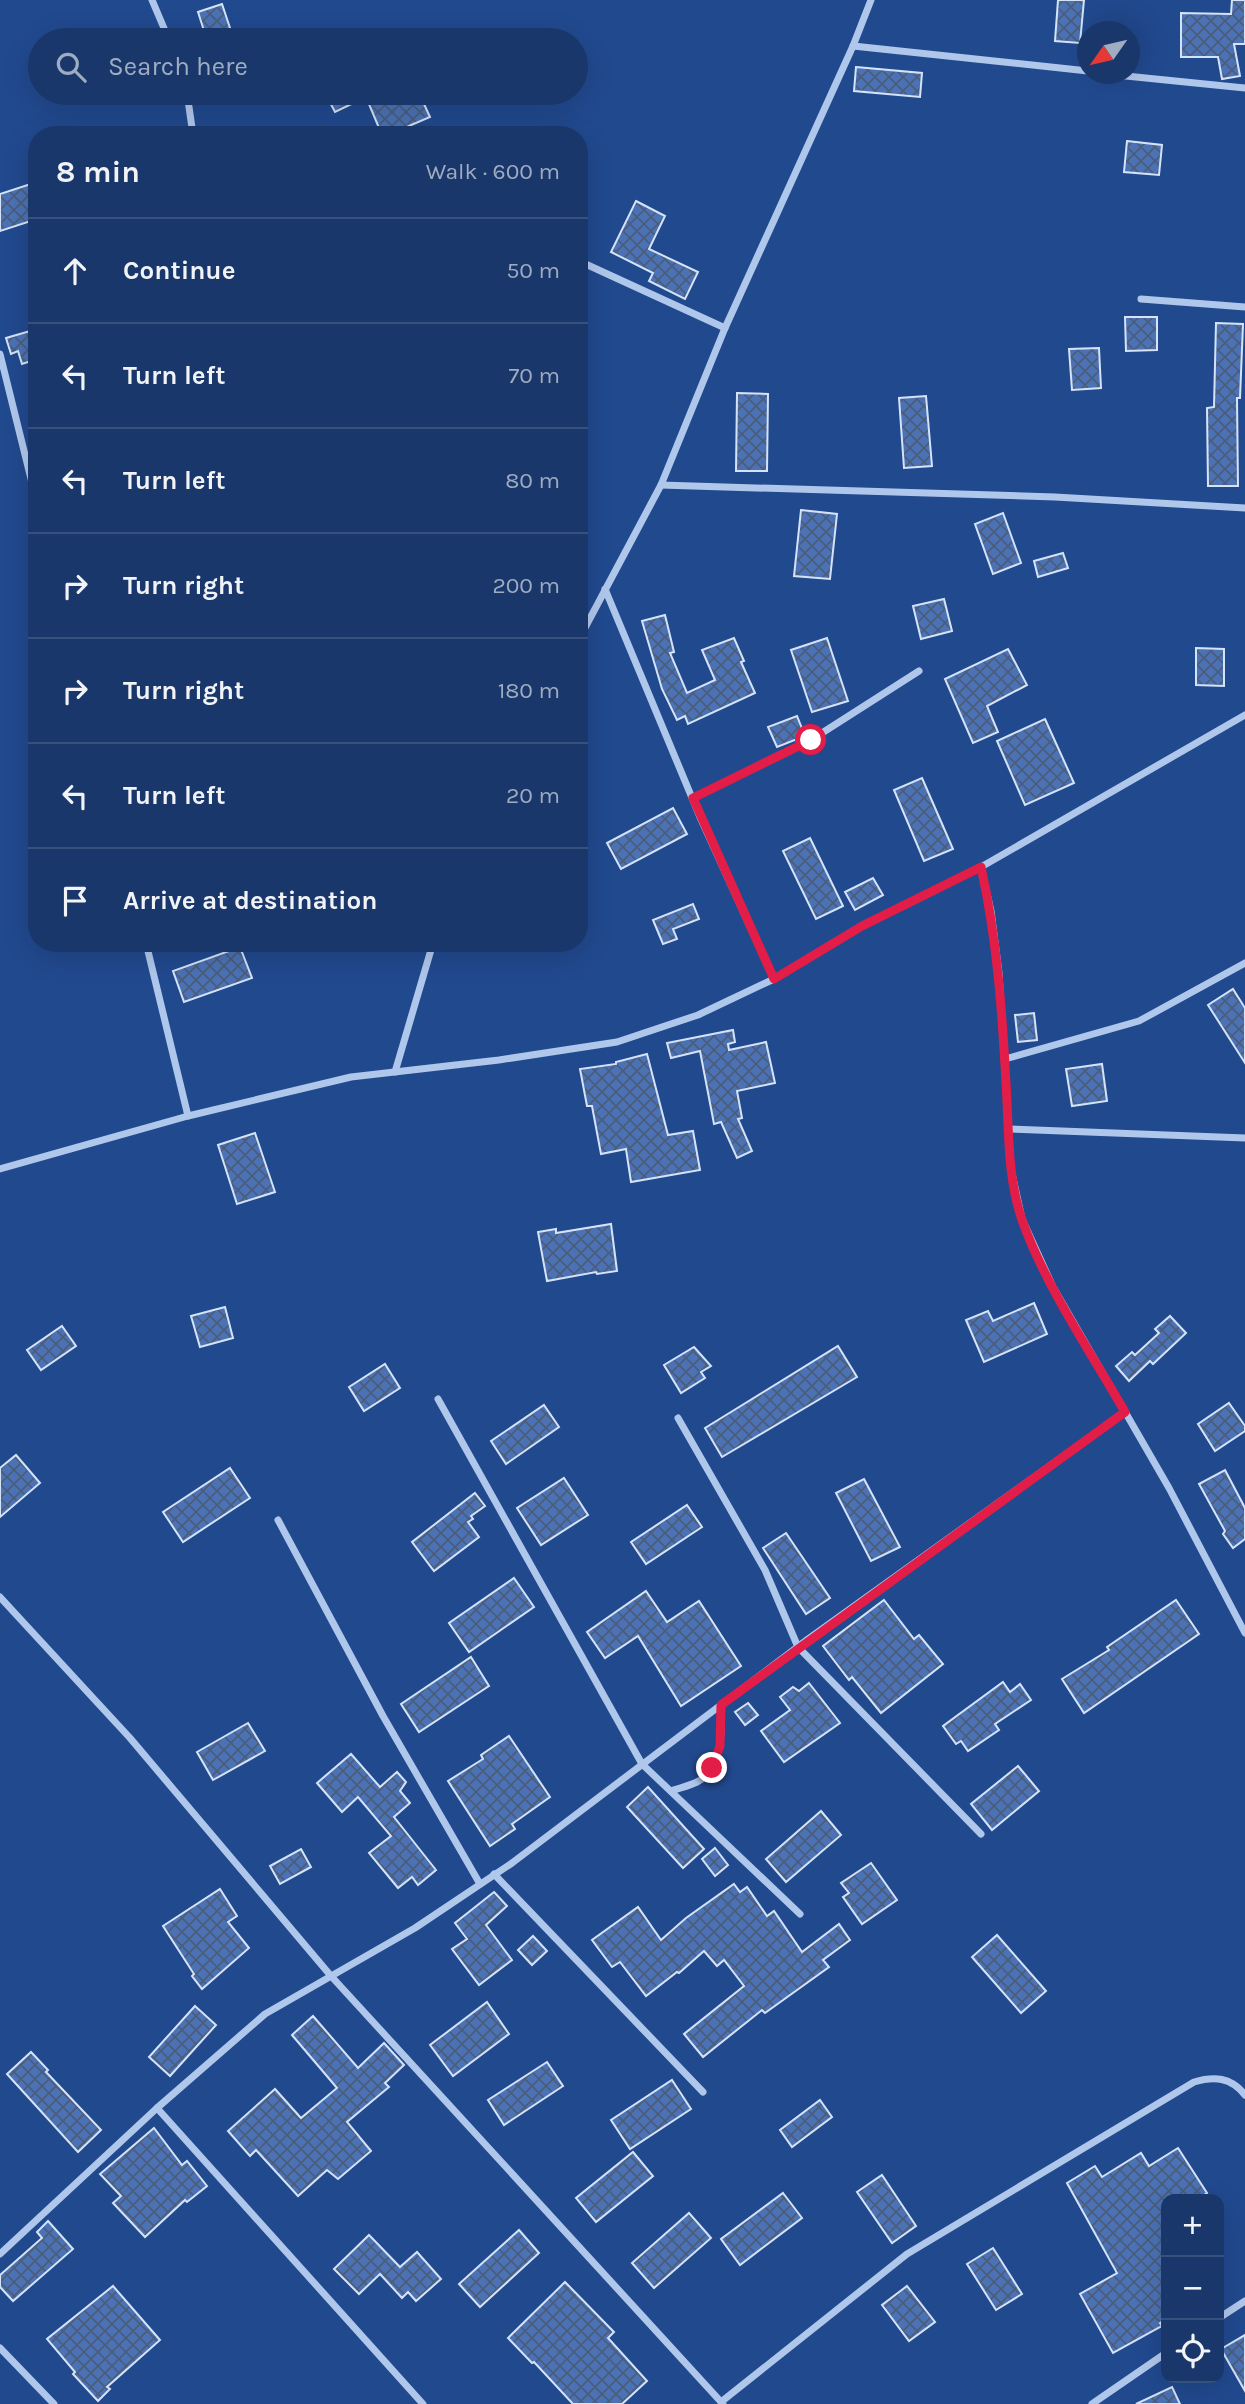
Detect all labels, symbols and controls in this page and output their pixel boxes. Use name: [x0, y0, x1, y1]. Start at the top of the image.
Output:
north arrow: [1077, 21, 1140, 84]
search box: [28, 28, 588, 105]
icon: search: [52, 48, 90, 86]
text: Search here: [108, 51, 248, 82]
text: 8 min: [56, 154, 140, 190]
text: Walk · 600 m: [426, 158, 560, 185]
icon: ahead: [56, 252, 94, 290]
text: Continue: [123, 255, 235, 286]
text: 50 m: [506, 257, 560, 284]
icon: left: [56, 357, 94, 395]
text: Turn left: [123, 360, 225, 391]
text: 70 m: [509, 362, 560, 389]
icon: left: [56, 462, 94, 500]
text: Turn left: [123, 465, 225, 496]
text: 80 m: [505, 467, 560, 494]
icon: right: [56, 567, 94, 605]
text: Turn right: [123, 570, 244, 601]
text: 200 m: [492, 572, 560, 599]
icon: right: [56, 672, 94, 710]
text: Turn right: [123, 675, 244, 706]
text: 180 m: [498, 677, 560, 704]
route start: [795, 724, 826, 755]
icon: left: [56, 777, 94, 815]
text: Turn left: [123, 780, 225, 811]
text: 20 m: [506, 782, 560, 809]
icon: arrive: [56, 882, 94, 920]
text: Arrive at destination: [123, 885, 377, 916]
route end: [696, 1752, 727, 1783]
map controls: [1161, 2194, 1224, 2383]
button: +: [1161, 2194, 1224, 2257]
button: −: [1161, 2257, 1224, 2320]
button: locate: [1161, 2320, 1224, 2383]

